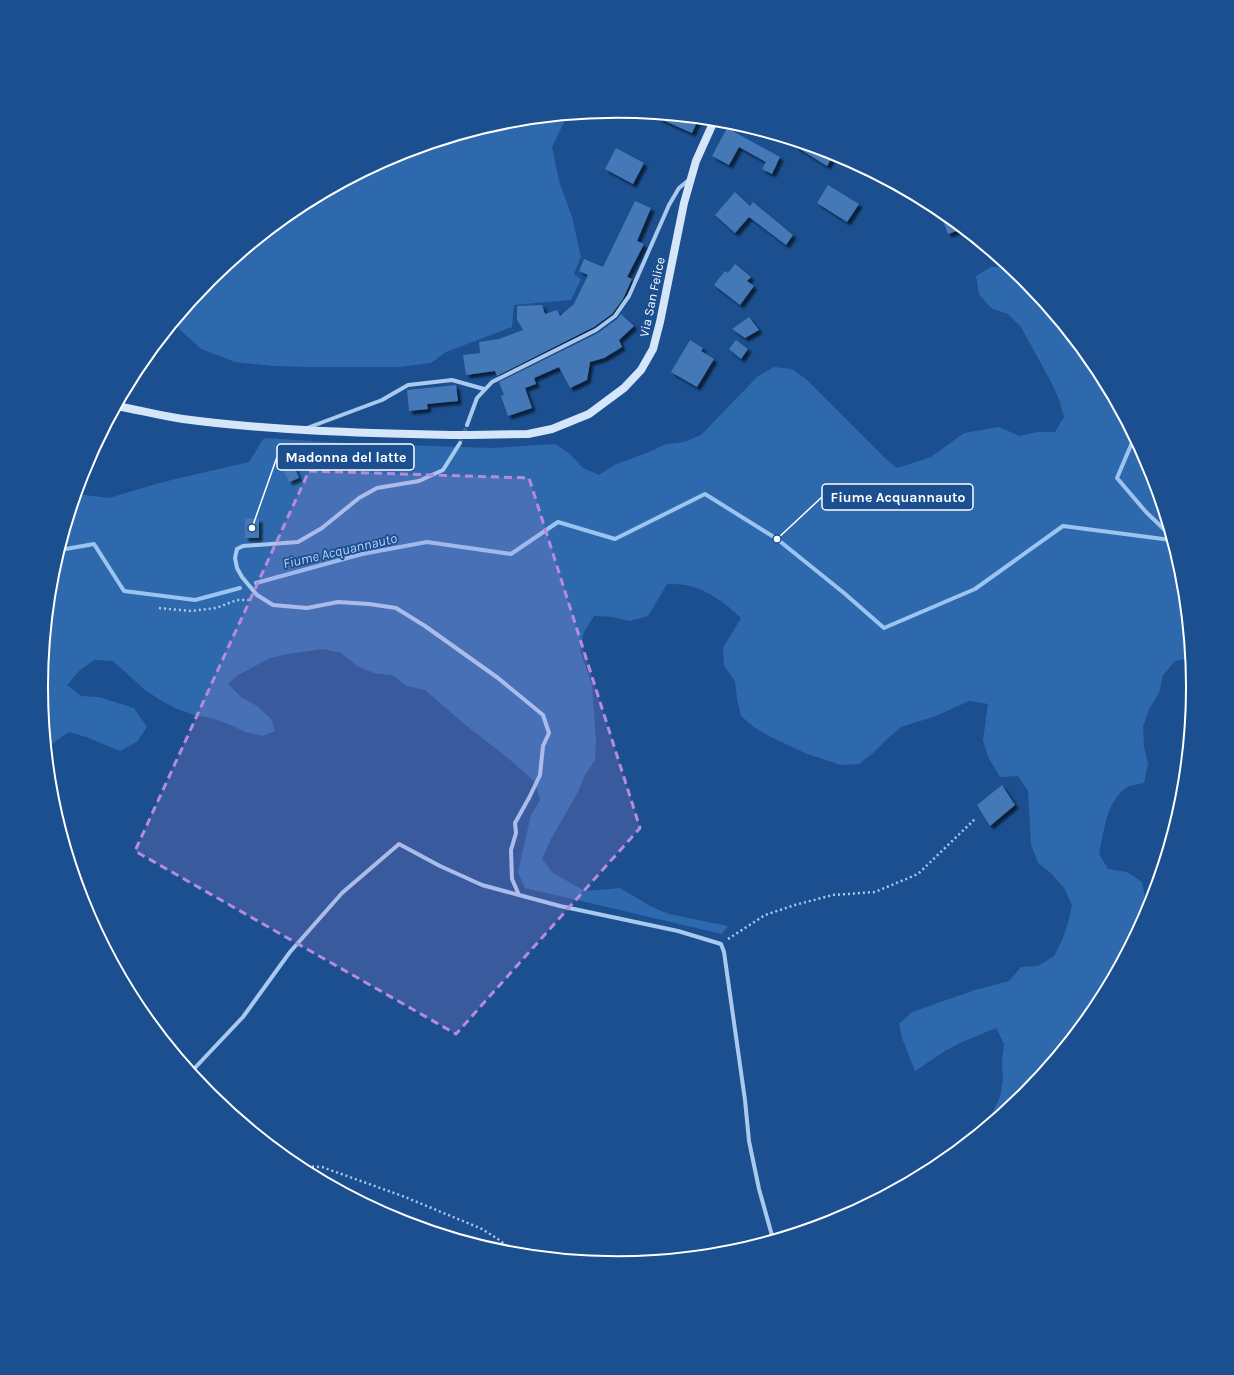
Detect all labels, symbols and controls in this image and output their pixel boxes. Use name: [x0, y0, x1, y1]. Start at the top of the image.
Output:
street label: Via San Felice: [636, 255, 668, 338]
callout: Madonna del latte: [277, 444, 414, 470]
text: Madonna del latte: [286, 449, 406, 466]
callout: Fiume Acquannauto: [822, 484, 973, 510]
text: Fiume Acquannauto: [831, 489, 965, 506]
water label: Fiume Acquannauto: [281, 530, 399, 572]

